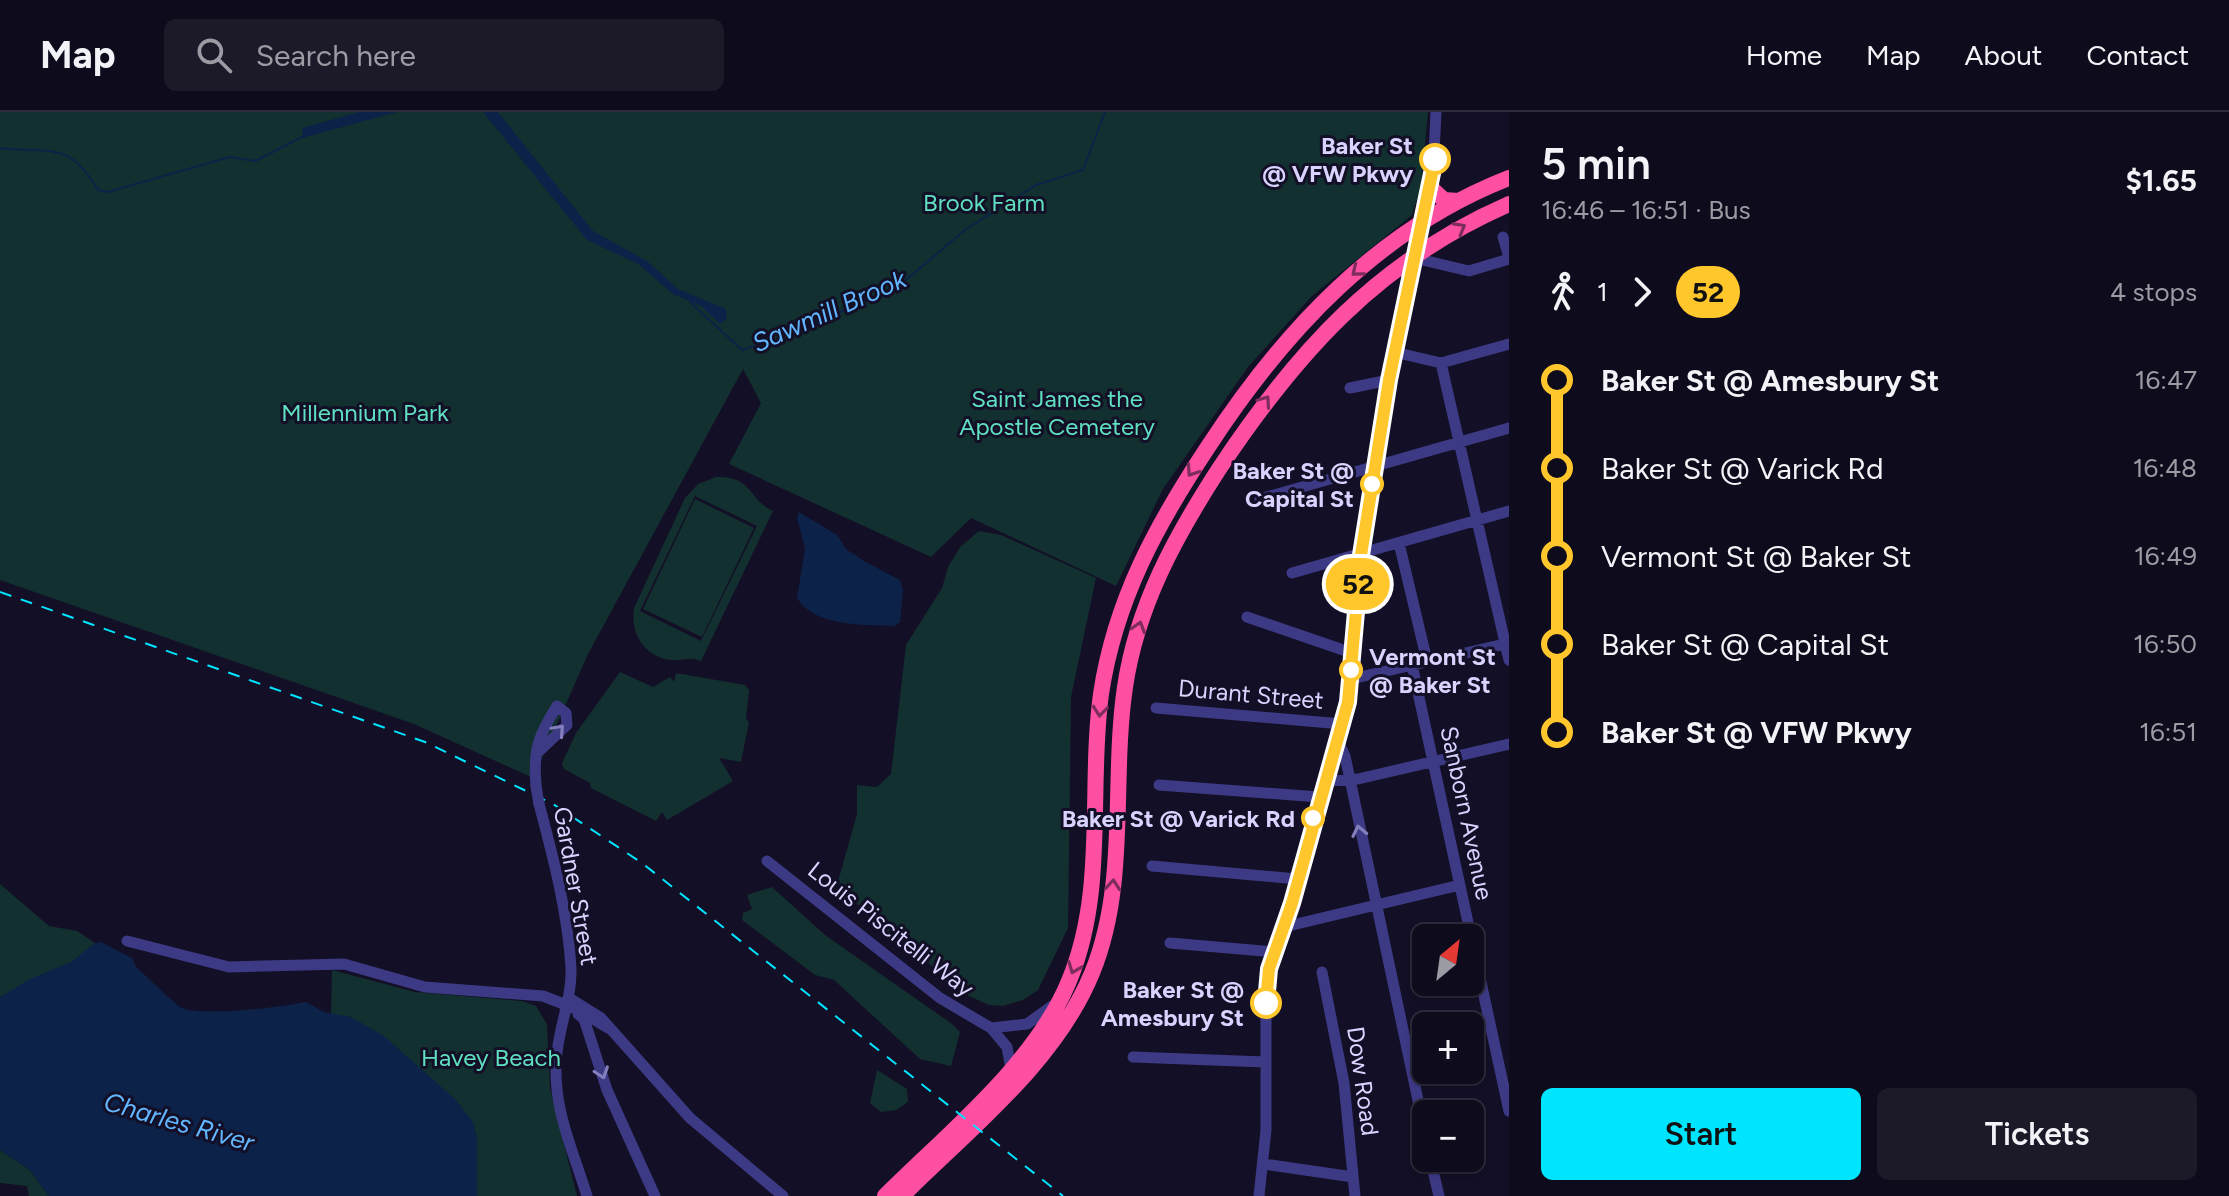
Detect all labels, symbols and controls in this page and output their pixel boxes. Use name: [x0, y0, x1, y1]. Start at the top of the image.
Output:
search box: [164, 19, 724, 91]
text: Map: [40, 32, 116, 78]
icon: search: [192, 33, 236, 77]
text: Search here: [256, 37, 416, 74]
text: Home: [1746, 38, 1822, 72]
text: Map: [1866, 38, 1921, 72]
text: About: [1965, 38, 2042, 72]
text: Contact: [2086, 38, 2189, 72]
place label: Baker St @ VFW Pkwy: [1262, 131, 1413, 188]
text: 5 min: [1541, 137, 1651, 190]
marker: Baker St @ VFW Pkwy: [1420, 144, 1450, 174]
text: $1.65: [2125, 162, 2197, 199]
park label: Brook Farm: [923, 188, 1045, 217]
text: 16:46 – 16:51 · Bus: [1541, 194, 1751, 226]
one-way arrow: [1451, 222, 1466, 238]
one-way arrow: [1351, 261, 1366, 276]
water label: Sawmill Brook: [747, 262, 912, 359]
icon: walk: [1541, 270, 1585, 314]
icon: forward: [1620, 270, 1664, 314]
text: 52: [1692, 275, 1724, 309]
text: 1: [1597, 276, 1608, 308]
text: 4 stops: [2110, 276, 2197, 308]
text: Baker St @ Amesbury St: [1601, 362, 1939, 399]
text: 16:47: [2135, 364, 2197, 396]
park label: Saint James the Apostle Cemetery: [959, 384, 1155, 441]
one-way arrow: [1255, 396, 1270, 410]
park label: Millennium Park: [281, 398, 449, 427]
text: Baker St @ Varick Rd: [1601, 450, 1884, 487]
text: 16:48: [2133, 452, 2197, 484]
place label: Baker St @ Capital St: [1232, 456, 1354, 513]
one-way arrow: [1187, 462, 1202, 476]
marker: Baker St @ Capital St: [1361, 473, 1383, 495]
text: Vermont St @ Baker St: [1601, 538, 1911, 575]
text: 16:49: [2134, 540, 2197, 572]
line badge: 52: [1322, 558, 1394, 610]
text: 52: [1342, 567, 1374, 601]
one-way arrow: [1130, 621, 1146, 635]
text: Baker St @ Capital St: [1601, 626, 1889, 663]
text: 16:50: [2133, 628, 2197, 660]
place label: Vermont St @ Baker St: [1369, 642, 1496, 699]
marker: Vermont St @ Baker St: [1340, 659, 1362, 681]
street label: Durant Street: [1177, 673, 1325, 715]
one-way arrow: [1091, 704, 1108, 717]
text: Baker St @ VFW Pkwy: [1601, 714, 1912, 751]
text: 16:51: [2139, 716, 2197, 748]
street label: Sanborn Avenue: [1434, 723, 1500, 903]
one-way arrow: [550, 725, 564, 739]
street label: Gardner Street: [548, 804, 604, 968]
place label: Baker St @ Varick Rd: [1062, 804, 1295, 833]
marker: Baker St @ Varick Rd: [1302, 807, 1324, 829]
one-way arrow: [1351, 825, 1368, 838]
street label: Louis Piscitelli Way: [802, 855, 980, 1003]
one-way arrow: [1105, 878, 1122, 891]
north arrow: [1412, 924, 1484, 996]
map controls: [1412, 924, 1484, 1172]
one-way arrow: [1067, 960, 1084, 974]
place label: Baker St @ Amesbury St: [1101, 975, 1244, 1032]
marker: Baker St @ Amesbury St: [1251, 988, 1281, 1018]
button: +: [1412, 1012, 1484, 1084]
street label: Dow Road: [1341, 1024, 1385, 1138]
park label: Havey Beach: [421, 1043, 561, 1072]
one-way arrow: [592, 1066, 608, 1080]
water label: Charles River: [100, 1085, 259, 1159]
button: Start: [1541, 1088, 1861, 1180]
button: Tickets: [1877, 1088, 2197, 1180]
button: −: [1412, 1100, 1484, 1172]

